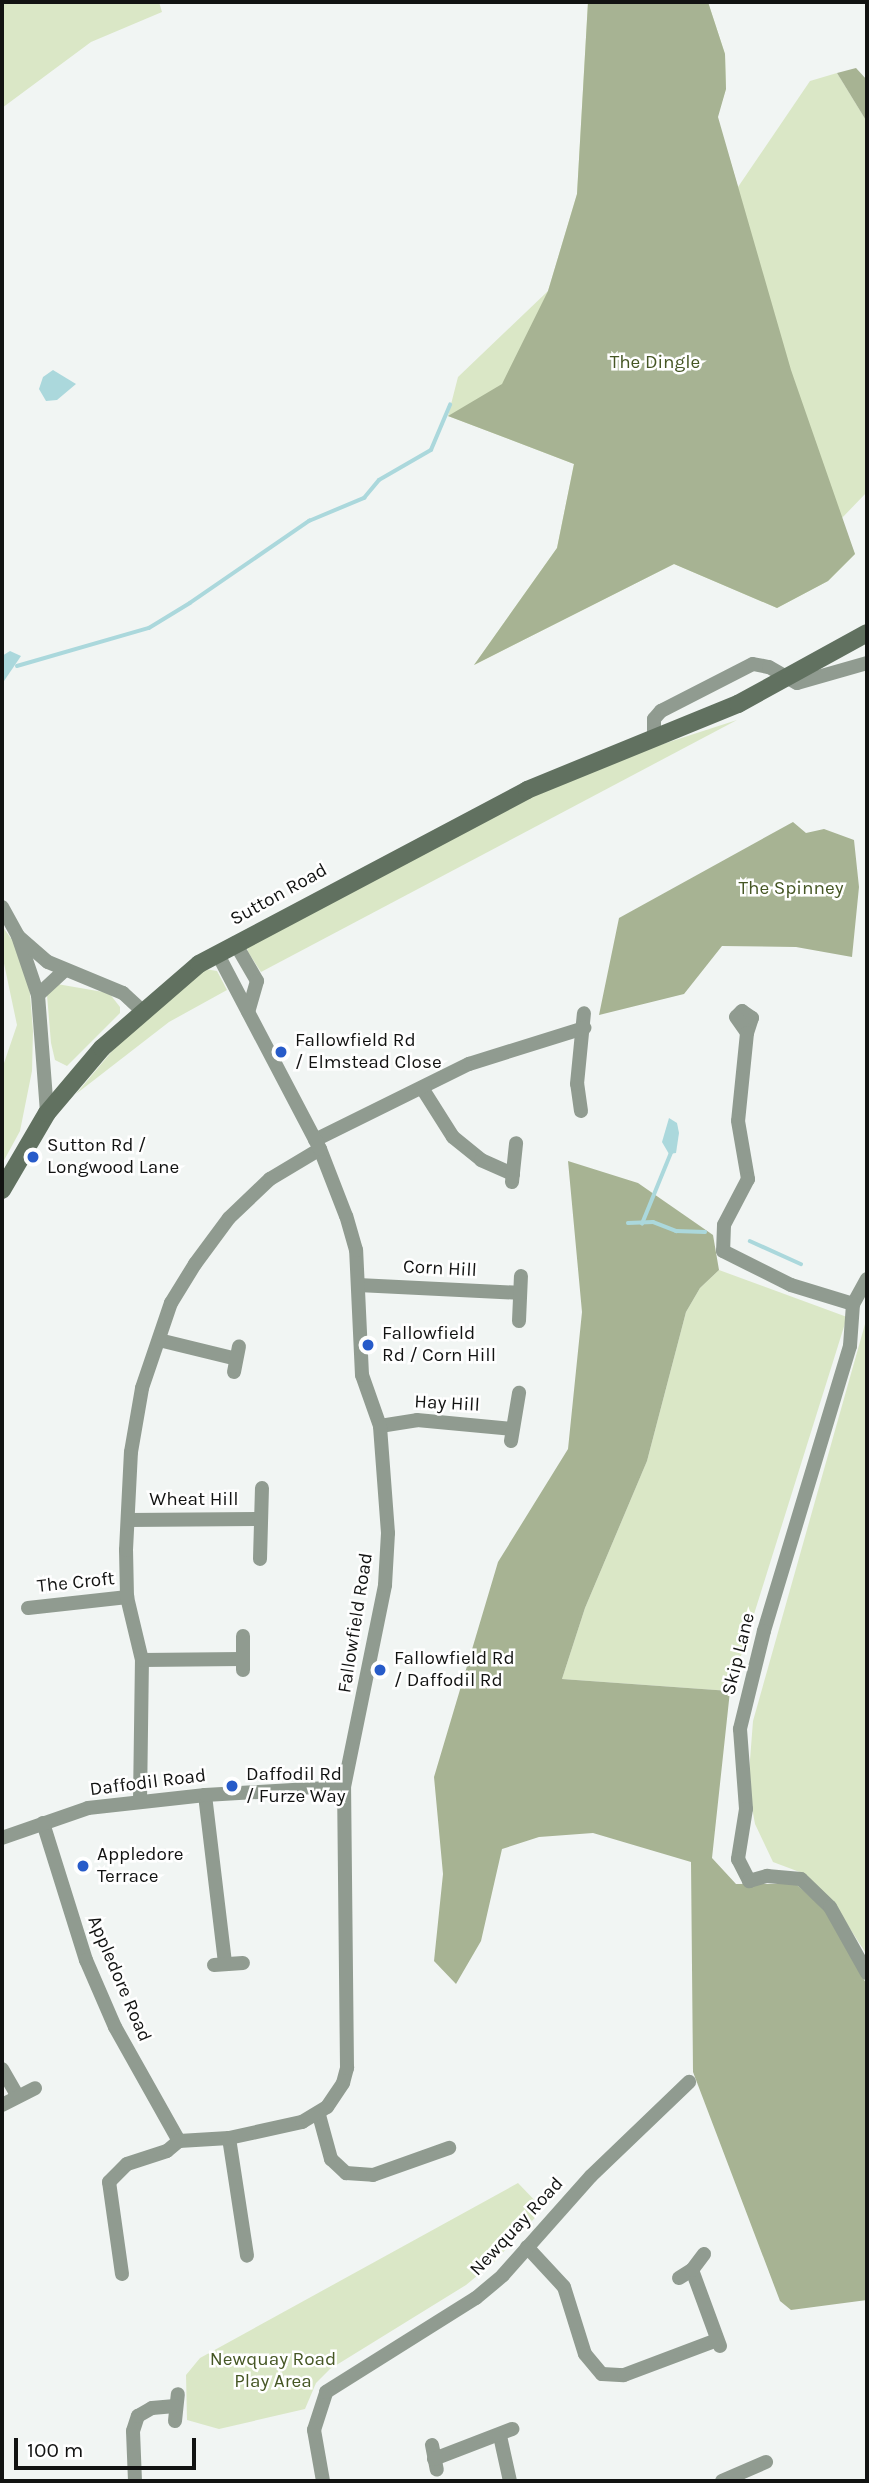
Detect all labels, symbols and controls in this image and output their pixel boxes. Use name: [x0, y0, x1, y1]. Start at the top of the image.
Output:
park label: The Dingle: [610, 352, 700, 374]
street label: Sutton Road: [227, 859, 331, 931]
park label: The Spinney: [738, 878, 844, 900]
place label: Fallowfield Rd / Elmstead Close: [295, 1030, 442, 1074]
marker: Fallowfield Rd / Elmstead Close: [273, 1044, 289, 1060]
place label: Sutton Rd / Longwood Lane: [47, 1135, 179, 1179]
marker: Sutton Rd / Longwood Lane: [25, 1149, 41, 1165]
street label: Corn Hill: [403, 1256, 477, 1282]
place label: Fallowfield Rd / Corn Hill: [382, 1323, 496, 1367]
marker: Fallowfield Rd / Corn Hill: [360, 1337, 376, 1353]
street label: Hay Hill: [414, 1391, 480, 1417]
street label: Wheat Hill: [149, 1489, 239, 1511]
street label: Fallowfield Road: [334, 1551, 378, 1695]
street label: The Croft: [36, 1568, 116, 1598]
street label: Skip Lane: [718, 1610, 760, 1698]
place label: Fallowfield Rd / Daffodil Rd: [394, 1648, 515, 1692]
marker: Fallowfield Rd / Daffodil Rd: [372, 1662, 388, 1678]
place label: Daffodil Rd / Furze Way: [246, 1764, 346, 1808]
street label: Daffodil Road: [89, 1765, 207, 1801]
marker: Daffodil Rd / Furze Way: [224, 1778, 240, 1794]
place label: Appledore Terrace: [97, 1844, 183, 1888]
marker: Appledore Terrace: [75, 1858, 91, 1874]
street label: Appledore Road: [82, 1913, 156, 2045]
street label: Newquay Road: [465, 2173, 569, 2281]
park label: Newquay Road Play Area: [210, 2349, 336, 2393]
scale bar: [18, 2424, 200, 2468]
text: 100 m: [27, 2438, 84, 2462]

